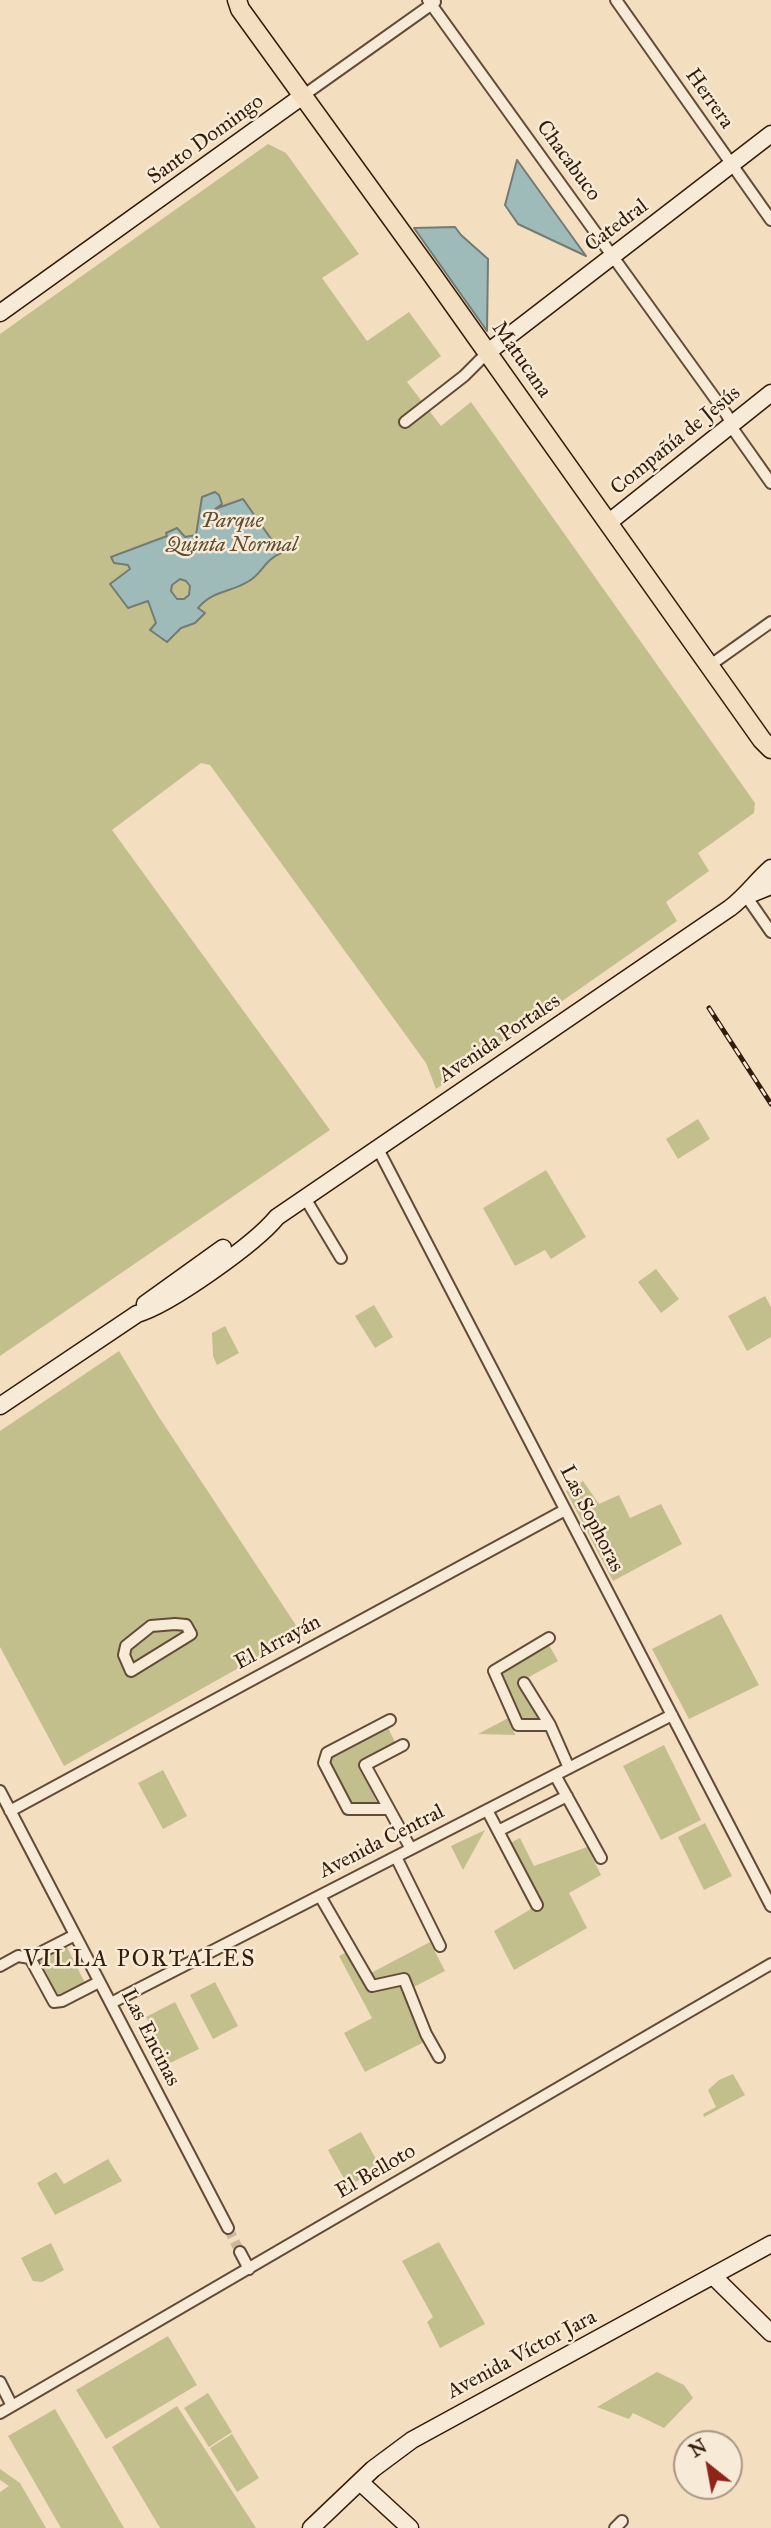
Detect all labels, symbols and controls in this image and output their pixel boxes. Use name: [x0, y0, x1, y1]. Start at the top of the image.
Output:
street label: Herrera: [679, 64, 739, 134]
street label: Santo Domingo: [143, 89, 269, 191]
street label: Chacabuco: [530, 116, 606, 206]
street label: Catedral: [581, 194, 653, 258]
street label: Matucana: [486, 317, 556, 403]
street label: Compañía de Jesús: [606, 381, 746, 501]
park label: Parque Quinta Normal: [166, 509, 298, 559]
street label: Avenida Portales: [434, 989, 566, 1089]
street label: Las Sophoras: [553, 1461, 629, 1577]
street label: El Arrayán: [231, 1610, 325, 1676]
street label: Avenida Central: [315, 1800, 449, 1884]
district label: VILLA PORTALES: [25, 1946, 255, 1974]
street label: Las Encinas: [115, 1985, 185, 2091]
street label: El Belloto: [332, 2139, 420, 2205]
street label: Avenida Víctor Jara: [443, 2305, 601, 2405]
north arrow: [673, 2430, 743, 2500]
text: N: [685, 2434, 711, 2462]

